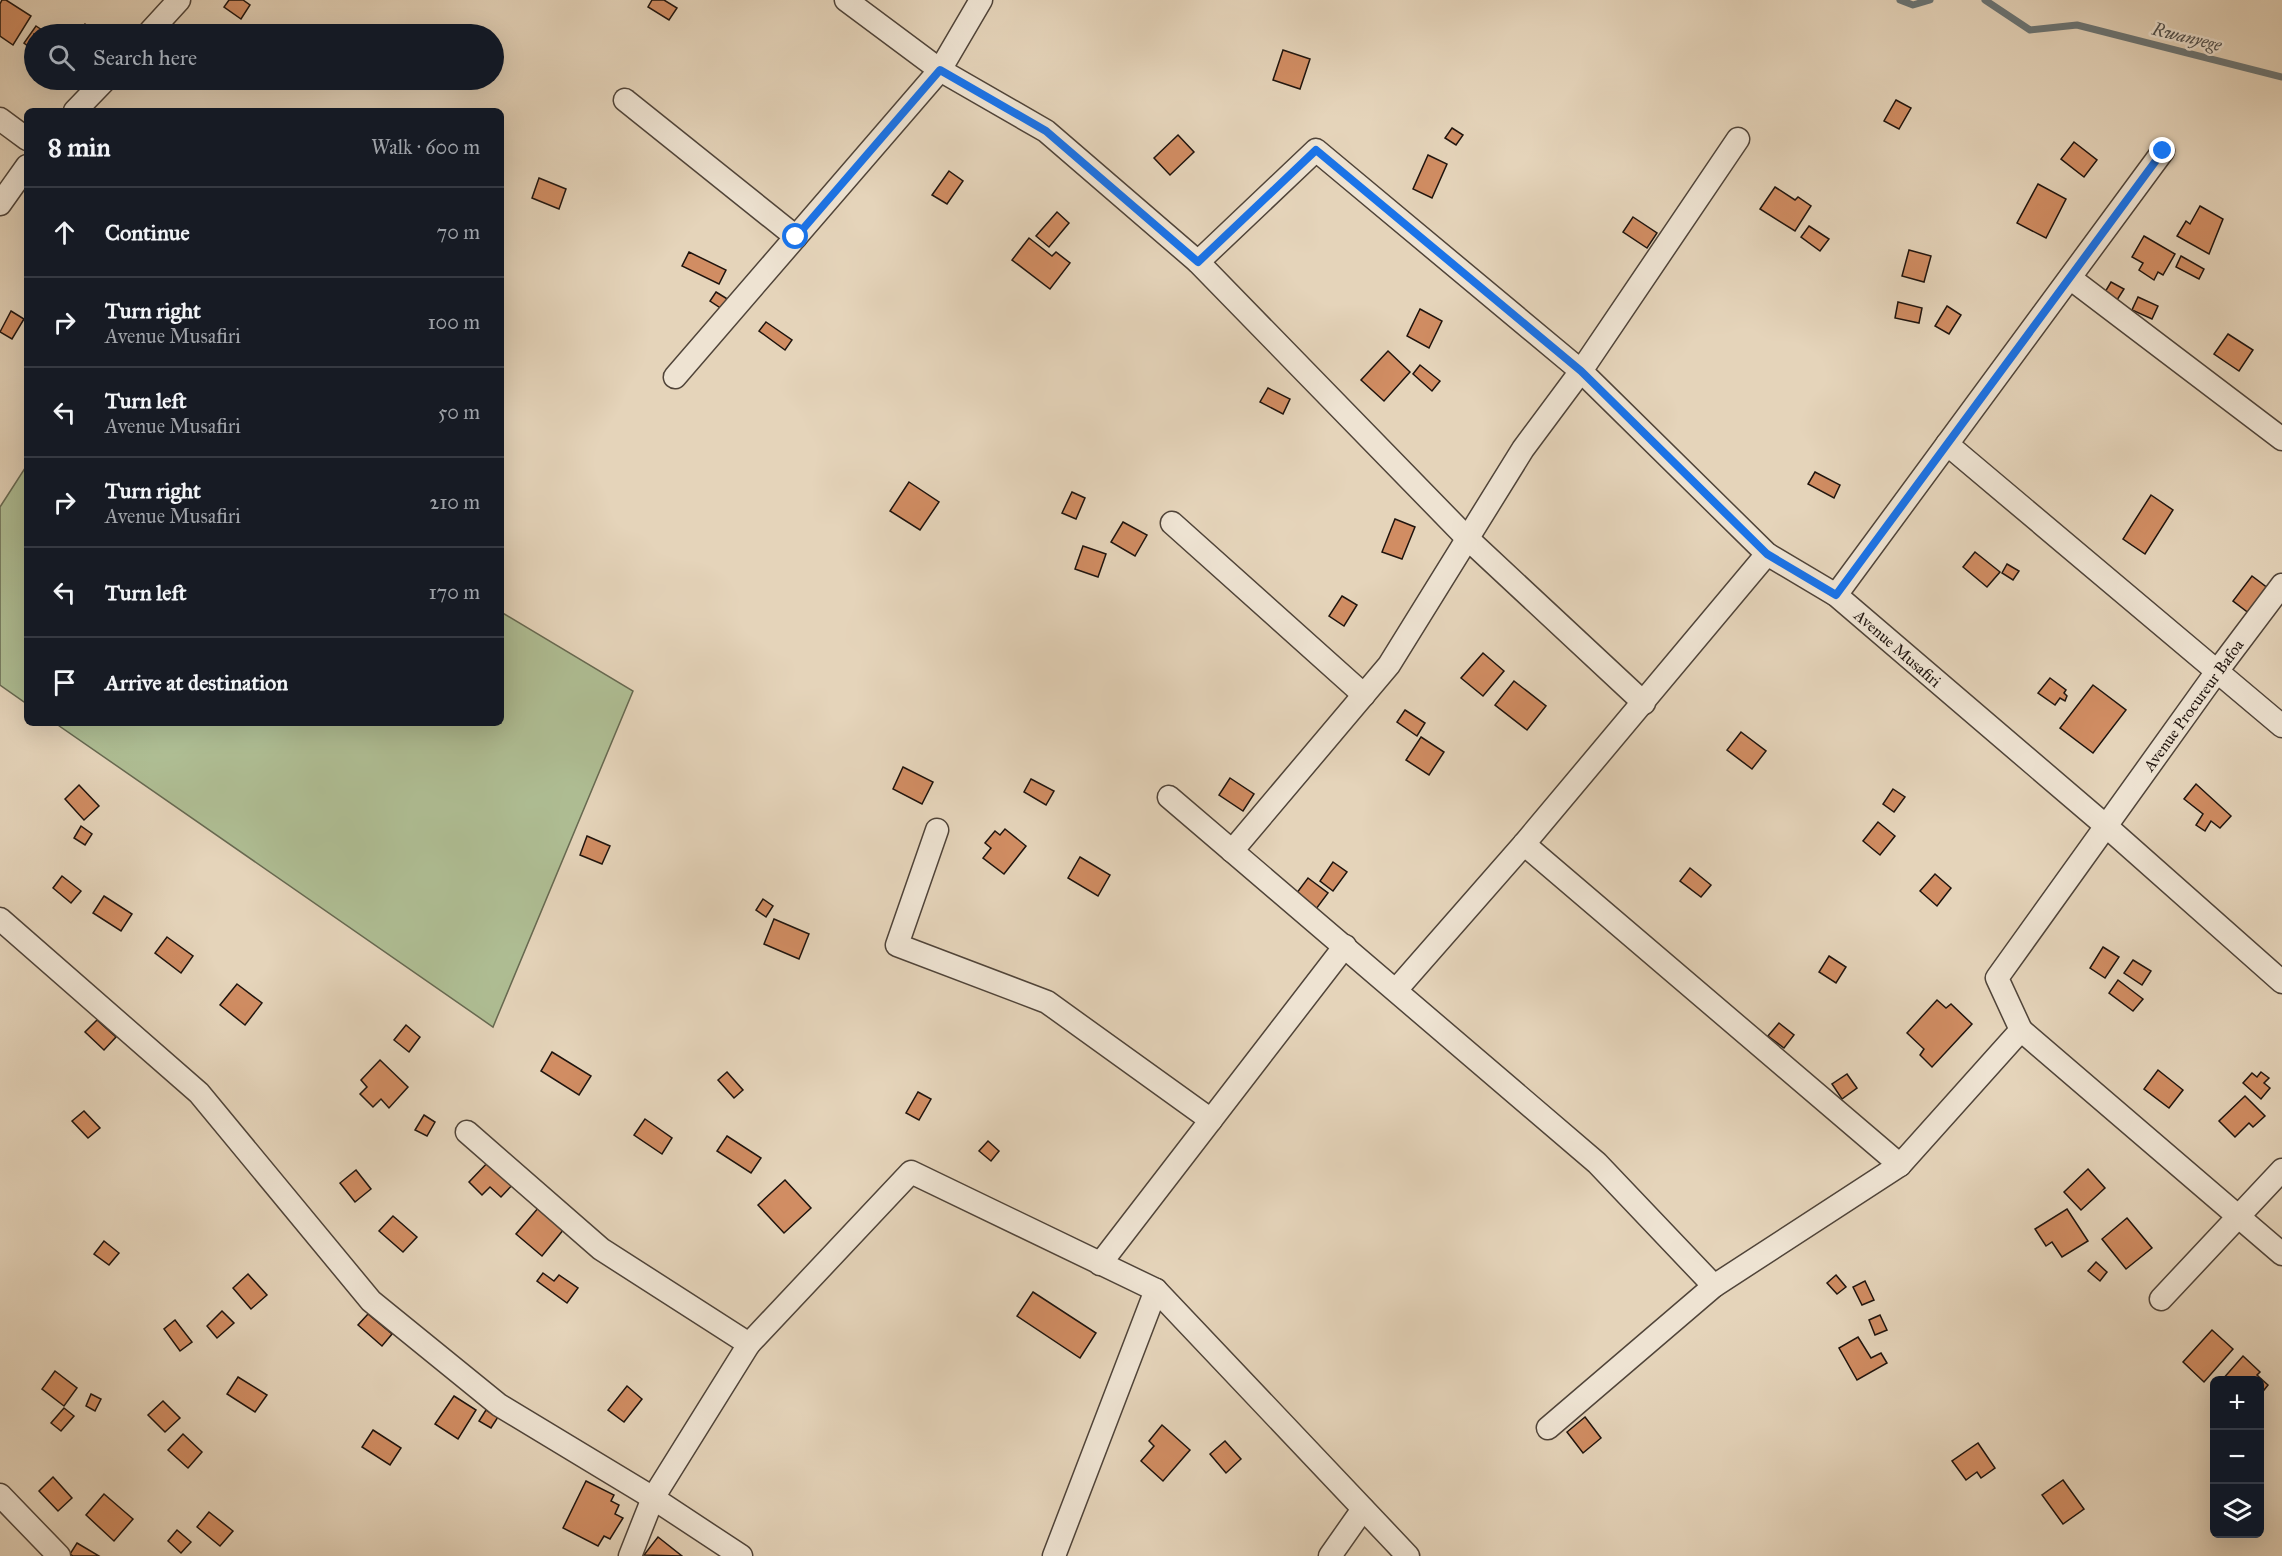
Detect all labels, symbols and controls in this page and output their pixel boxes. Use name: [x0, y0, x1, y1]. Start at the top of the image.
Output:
water label: Rwanyege: [2149, 18, 2225, 57]
search box: [24, 24, 504, 90]
icon: search: [45, 41, 78, 74]
text: Search here: [93, 44, 197, 71]
text: 8 min: [48, 131, 111, 163]
text: Walk · 600 m: [371, 135, 480, 159]
route end: [2149, 137, 2175, 163]
icon: ahead: [48, 216, 81, 249]
text: Continue: [105, 219, 190, 246]
text: 70 m: [437, 220, 480, 244]
route start: [782, 223, 808, 249]
text: Turn right: [105, 297, 201, 324]
icon: right: [48, 306, 81, 339]
text: 100 m: [428, 310, 480, 334]
text: Avenue Musafiri: [105, 324, 241, 348]
text: Turn left: [105, 387, 187, 414]
icon: left: [48, 396, 81, 429]
text: 50 m: [438, 400, 480, 424]
text: Avenue Musafiri: [105, 414, 241, 438]
text: Turn right: [105, 477, 201, 504]
icon: right: [48, 486, 81, 519]
text: 210 m: [430, 490, 480, 514]
text: Avenue Musafiri: [105, 504, 241, 528]
icon: left: [48, 576, 81, 609]
text: Turn left: [105, 579, 187, 606]
text: 170 m: [429, 580, 480, 604]
street label: Avenue Musafiri: [1850, 605, 1945, 692]
street label: Avenue Procureur Bafoa: [2139, 636, 2248, 776]
icon: arrive: [48, 666, 81, 699]
text: Arrive at destination: [105, 669, 288, 696]
map controls: [2210, 1376, 2264, 1538]
button: +: [2210, 1376, 2264, 1430]
button: −: [2210, 1430, 2264, 1484]
button: layers: [2210, 1484, 2264, 1538]

